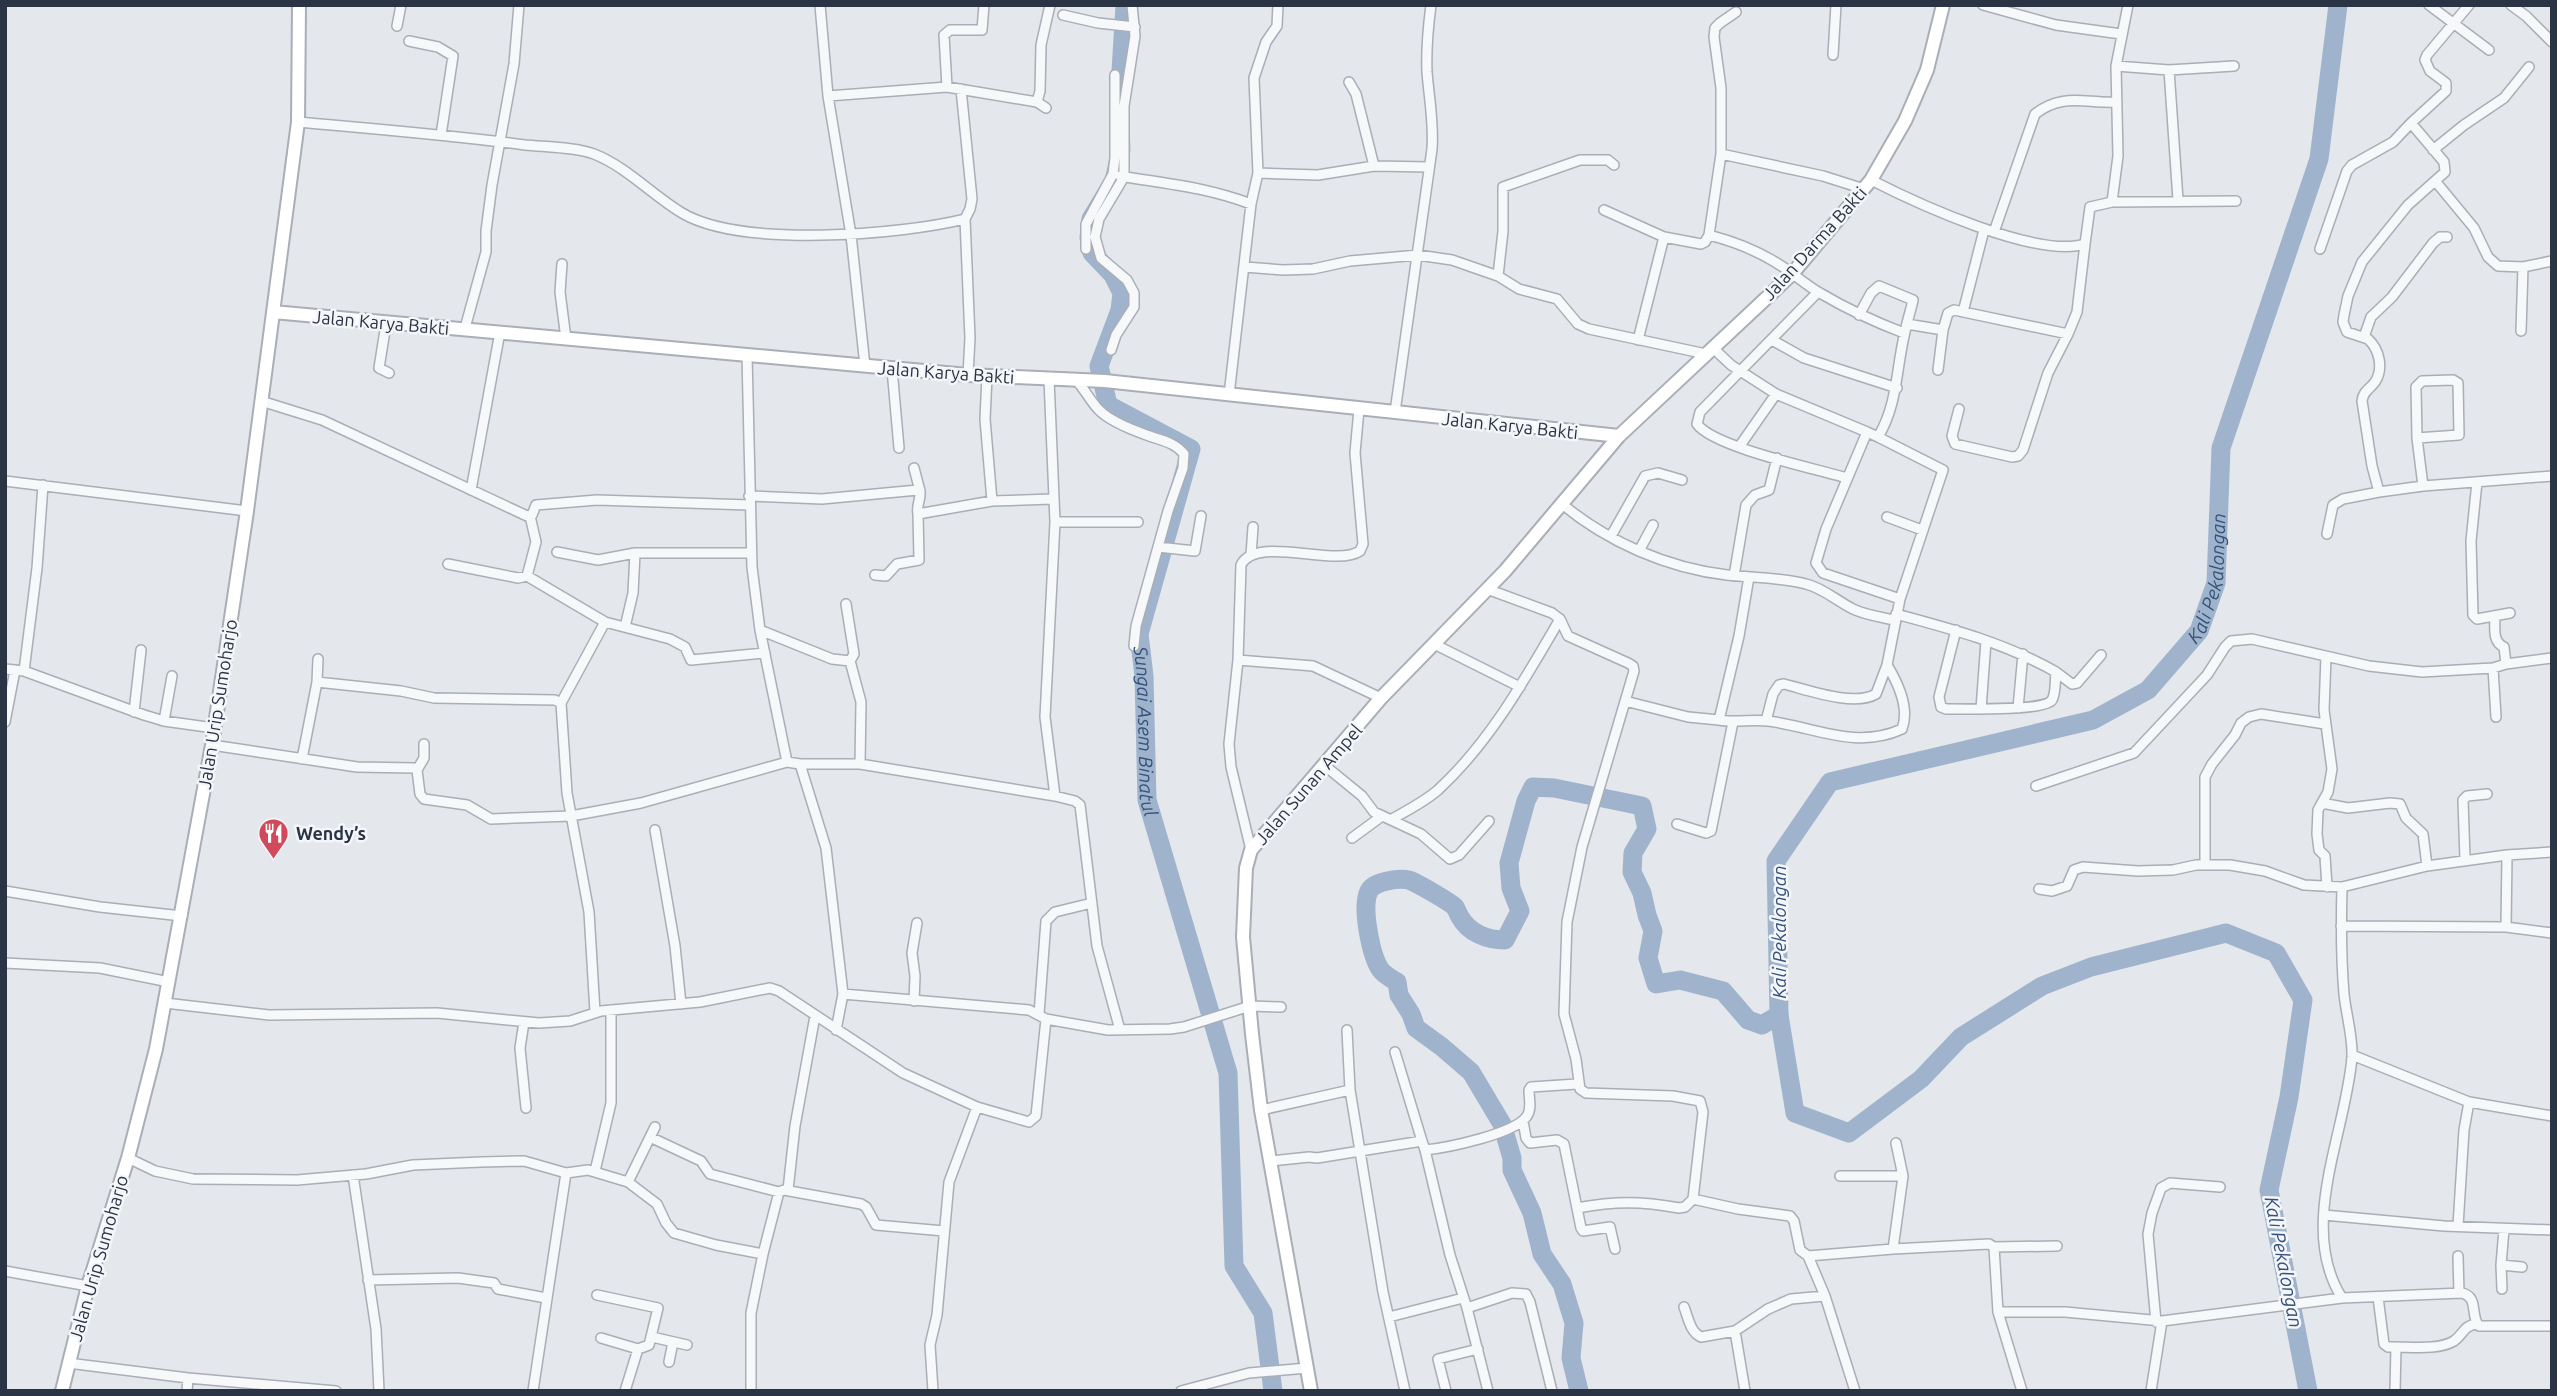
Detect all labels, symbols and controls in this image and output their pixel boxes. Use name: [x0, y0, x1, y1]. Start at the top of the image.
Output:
street label: Jalan Darma Bakti: [1758, 182, 1870, 304]
street label: Jalan Karya Bakti: [312, 306, 450, 338]
street label: Jalan Karya Bakti: [877, 357, 1015, 387]
street label: Jalan Karya Bakti: [1441, 408, 1579, 442]
water label: Kali Pekalongan: [2182, 513, 2230, 648]
street label: Jalan Urip Sumoharjo: [194, 618, 240, 790]
water label: Sungai Asem Binatul: [1129, 644, 1162, 820]
street label: Jalan Sunan Ampel: [1250, 720, 1366, 848]
restaurant icon: Wendy’s: [256, 816, 290, 860]
place label: Wendy’s: [296, 823, 366, 843]
water label: Kali Pekalongan: [1768, 865, 1790, 999]
street label: Jalan Urip Sumoharjo: [65, 1173, 131, 1343]
water label: Kali Pekalongan: [2260, 1194, 2308, 1330]

